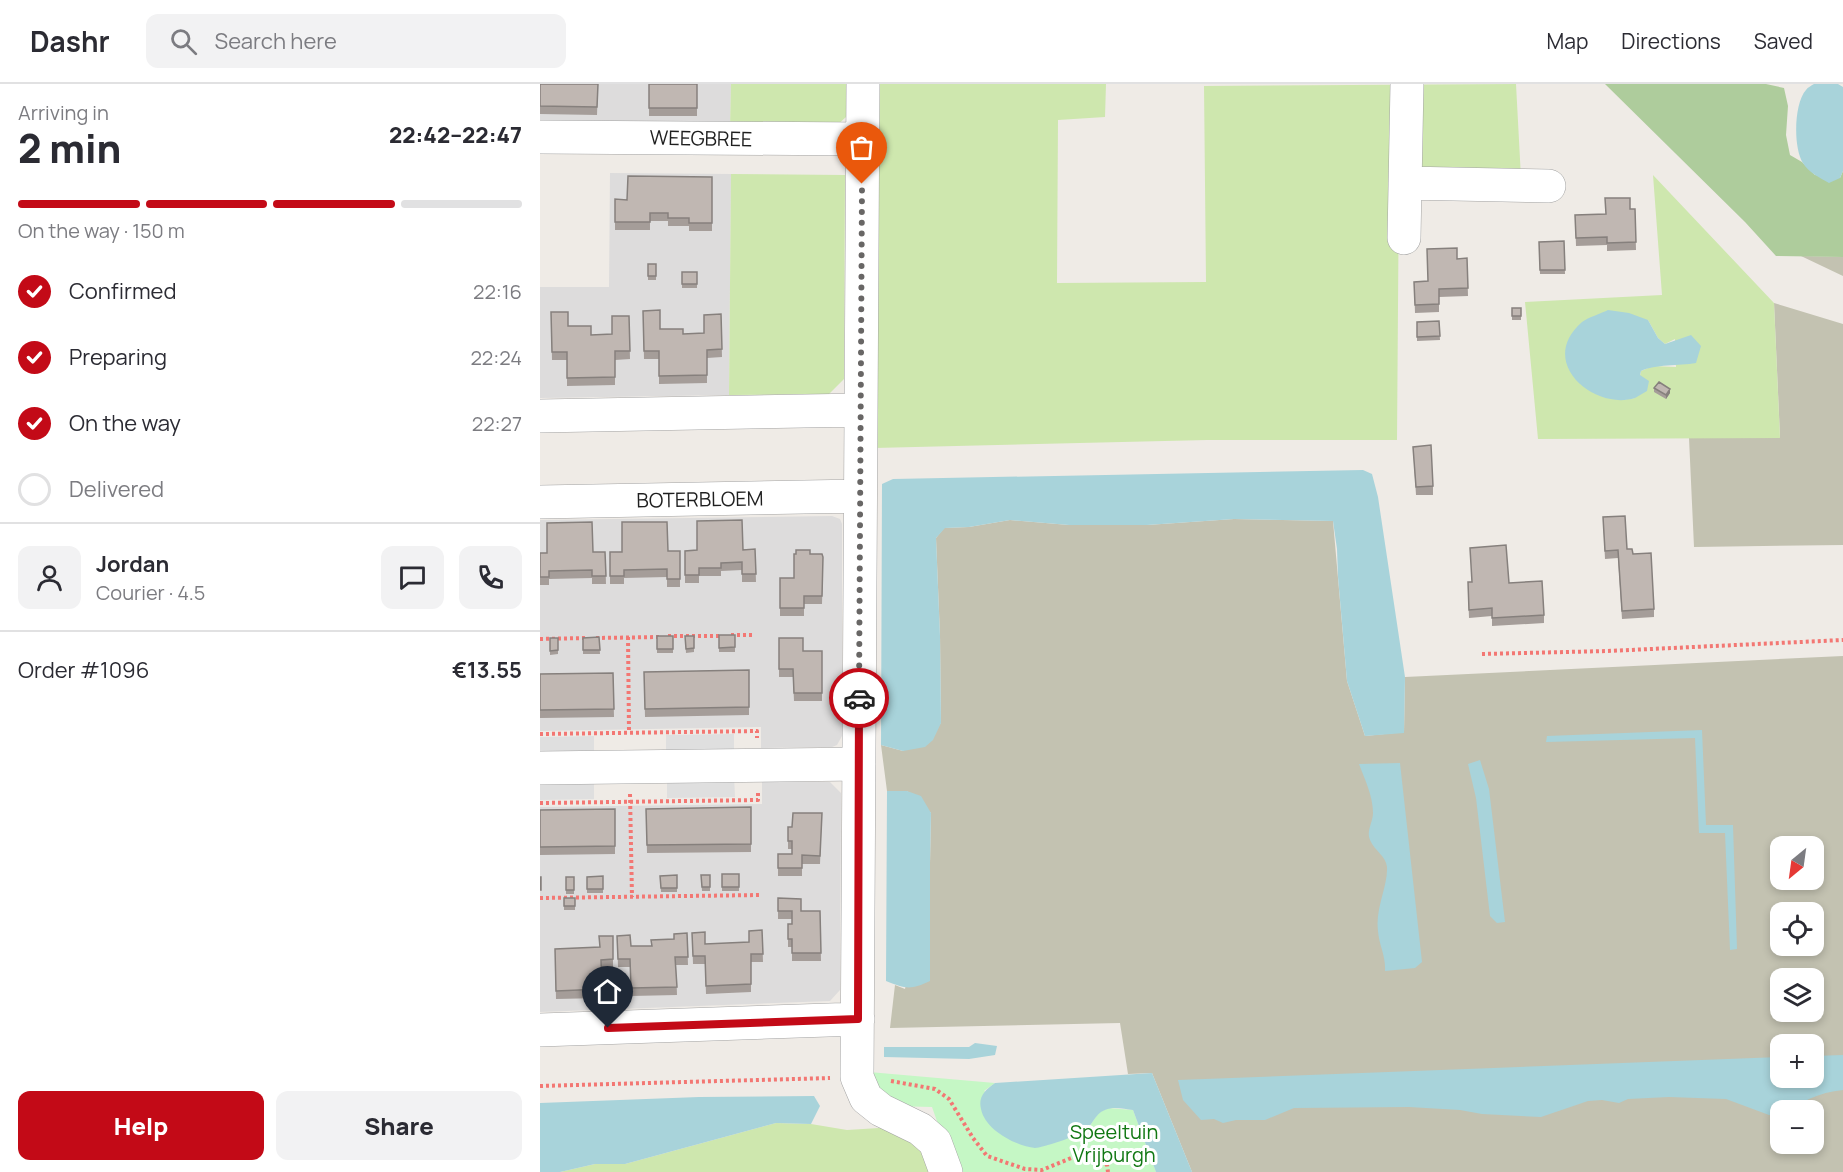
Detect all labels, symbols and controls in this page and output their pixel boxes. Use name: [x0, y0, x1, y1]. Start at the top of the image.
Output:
search box: [146, 14, 566, 68]
text: Dashr: [30, 22, 110, 60]
icon: search: [167, 25, 200, 58]
text: Search here: [215, 26, 337, 56]
text: Map: [1547, 27, 1588, 55]
text: Directions: [1621, 27, 1721, 55]
text: Saved: [1754, 27, 1813, 55]
text: Arriving in: [18, 99, 109, 126]
text: 22:42–22:47: [389, 120, 522, 150]
text: 2 min: [18, 121, 121, 175]
pin: [836, 122, 887, 184]
street label: WEEGBREE: [649, 124, 753, 152]
icon: bag: [845, 131, 878, 164]
text: On the way · 150 m: [18, 217, 185, 244]
icon: check: [18, 275, 51, 308]
text: Confirmed: [69, 276, 177, 306]
text: 22:16: [473, 278, 522, 305]
icon: check: [18, 341, 51, 374]
text: Preparing: [69, 342, 167, 372]
text: 22:24: [470, 344, 522, 371]
icon: check: [18, 407, 51, 440]
text: On the way: [69, 408, 181, 438]
text: 22:27: [472, 410, 522, 437]
text: Delivered: [69, 474, 164, 504]
street label: BOTERBLOEM: [636, 484, 764, 514]
button: person: [18, 546, 81, 609]
button: chat: [381, 546, 444, 609]
button: phone: [459, 546, 522, 609]
text: Jordan: [96, 549, 169, 579]
text: Courier · 4.5: [96, 579, 205, 606]
text: Order #1096: [18, 655, 149, 685]
text: €13.55: [452, 655, 522, 685]
courier: [829, 668, 889, 728]
icon: car: [843, 682, 876, 715]
north arrow: [1770, 836, 1824, 890]
map controls: [1770, 836, 1824, 1154]
button: locate: [1770, 902, 1824, 956]
pin: [582, 966, 633, 1028]
button: layers: [1770, 968, 1824, 1022]
icon: home: [591, 975, 624, 1008]
button: +: [1770, 1034, 1824, 1088]
button: Help: [18, 1091, 264, 1160]
button: Share: [276, 1091, 522, 1160]
button: −: [1770, 1100, 1824, 1154]
park label: Speeltuin Vrijburgh: [1070, 1118, 1158, 1168]

